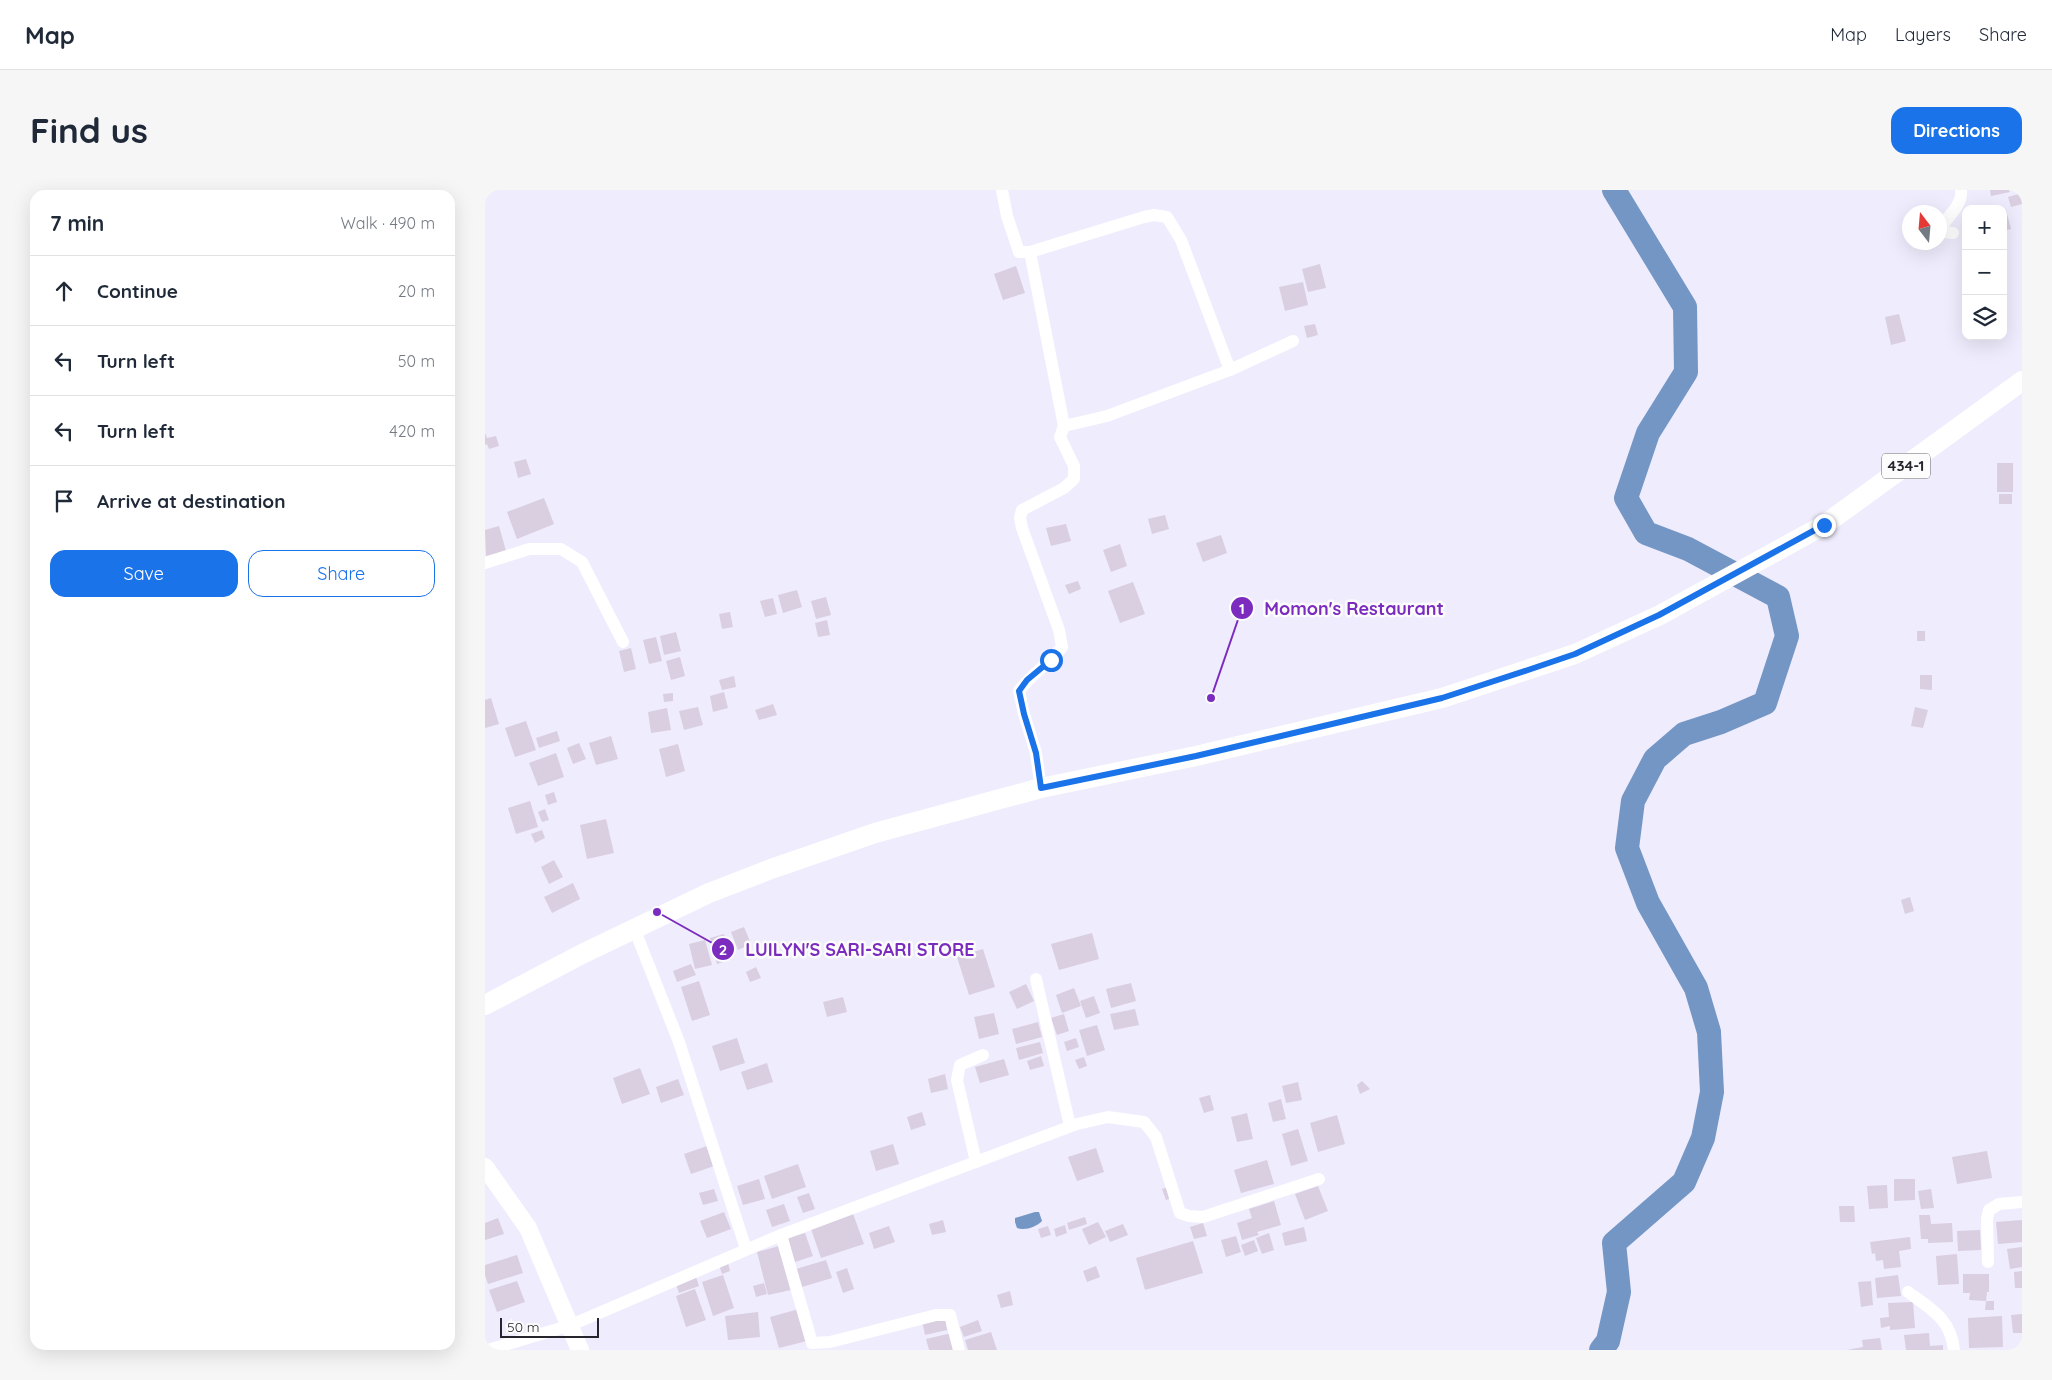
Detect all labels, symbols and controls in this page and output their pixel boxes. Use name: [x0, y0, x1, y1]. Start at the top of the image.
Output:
text: Map: [25, 20, 75, 50]
text: Map: [1830, 23, 1867, 46]
text: Layers: [1895, 23, 1951, 46]
text: Share: [1979, 23, 2027, 46]
button: Directions: [1891, 107, 2022, 154]
text: Find us: [30, 108, 148, 152]
north arrow: [1902, 205, 1947, 250]
map controls: [1962, 205, 2007, 340]
button: +: [1962, 205, 2007, 250]
text: 7 min: [50, 210, 104, 236]
text: Walk · 490 m: [340, 213, 435, 233]
button: −: [1962, 250, 2007, 295]
icon: ahead: [50, 277, 78, 305]
text: Continue: [97, 279, 178, 303]
text: 20 m: [398, 281, 435, 301]
button: layers: [1962, 295, 2007, 340]
icon: left: [50, 347, 78, 375]
text: Turn left: [97, 349, 175, 373]
text: 50 m: [398, 351, 435, 371]
icon: left: [50, 417, 78, 445]
text: Turn left: [97, 419, 175, 443]
text: 420 m: [389, 421, 435, 441]
road number: 434-1: [1882, 454, 1930, 478]
icon: arrive: [50, 487, 78, 515]
text: Arrive at destination: [97, 489, 286, 513]
route end: [1813, 514, 1836, 537]
button: Save: [50, 550, 238, 597]
button: Share: [248, 550, 435, 597]
callout: Momon's Restaurant: [1229, 592, 1454, 625]
text: Momon's Restaurant: [1264, 597, 1444, 620]
text: 1: [1239, 599, 1245, 618]
route start: [1040, 649, 1063, 672]
callout: LUILYN'S SARI-SARI STORE: [710, 933, 985, 966]
text: LUILYN'S SARI-SARI STORE: [745, 938, 975, 961]
text: 2: [719, 940, 727, 959]
scale bar: [500, 1315, 599, 1338]
text: 50 m: [507, 1318, 540, 1336]

